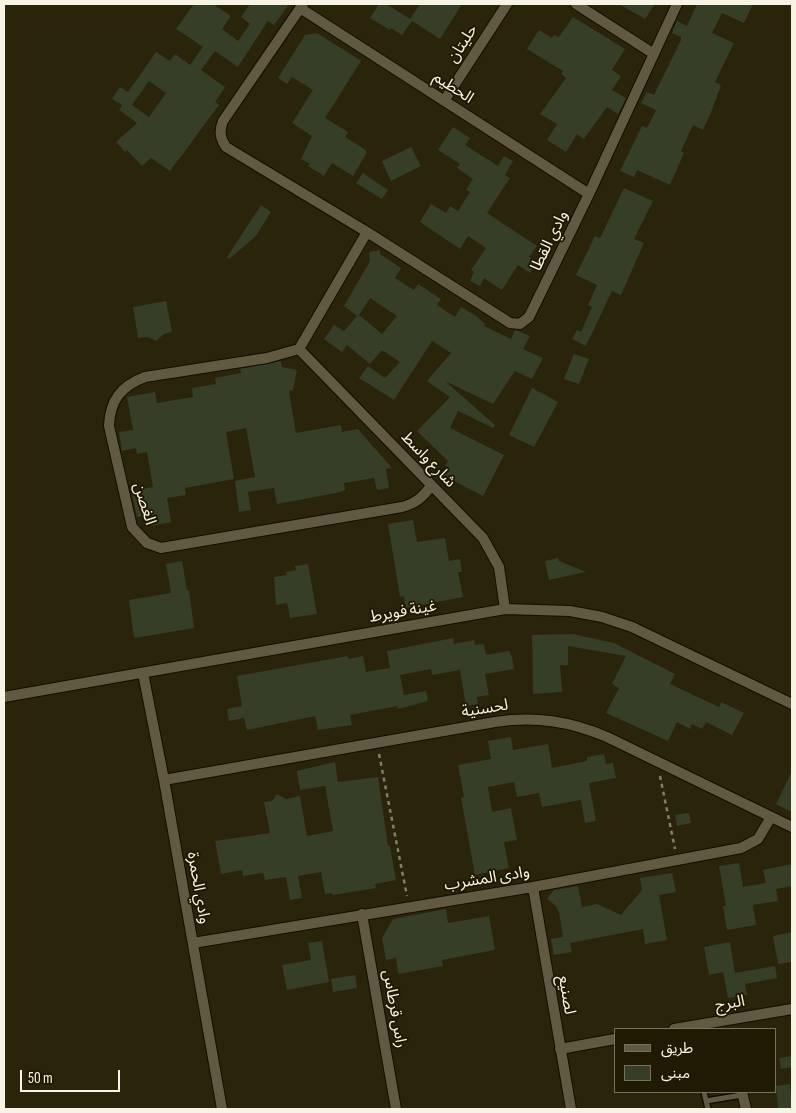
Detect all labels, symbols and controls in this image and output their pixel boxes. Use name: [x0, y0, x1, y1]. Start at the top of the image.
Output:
street label: حليتان: [444, 21, 482, 67]
street label: الحطيم: [429, 68, 477, 108]
street label: وادي القطا: [527, 207, 573, 275]
street label: شارع واسط: [397, 428, 459, 492]
street label: الغصن: [129, 481, 159, 527]
street label: غينة فويرط: [368, 597, 438, 627]
street label: لحسنية: [460, 696, 510, 722]
street label: وادي الحمرة: [182, 850, 214, 926]
street label: وادى المشرب: [443, 863, 531, 895]
street label: راس قرطاس: [378, 968, 410, 1050]
street label: لصنيع: [553, 974, 579, 1016]
street label: البرج: [714, 992, 746, 1016]
legend: [614, 1028, 776, 1093]
text: طريق: [661, 1039, 693, 1058]
scale bar: [22, 1060, 122, 1092]
text: مبنى: [661, 1064, 690, 1083]
text: 50 m: [28, 1069, 53, 1088]

